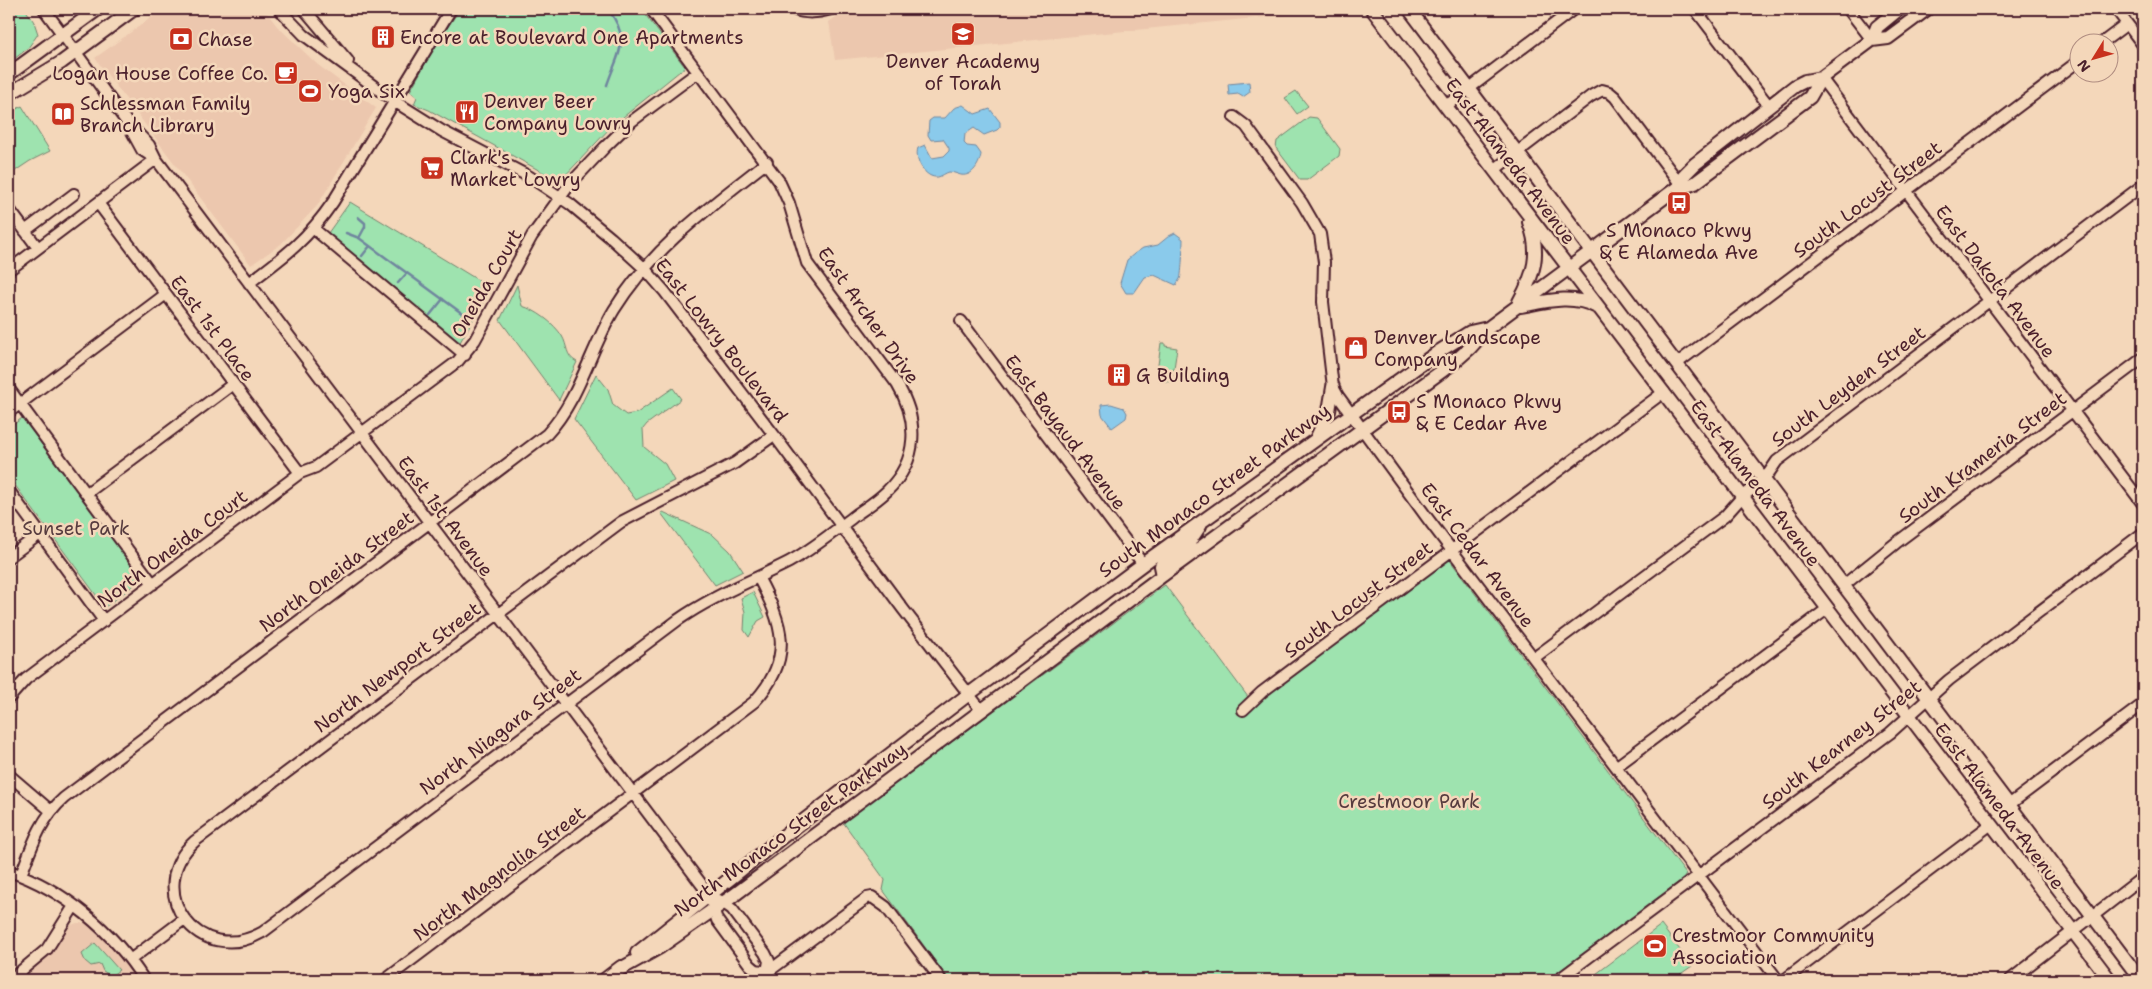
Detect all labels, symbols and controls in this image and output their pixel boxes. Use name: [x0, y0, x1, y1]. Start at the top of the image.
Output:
school or university icon: Denver Academy of Torah: [950, 21, 976, 47]
building icon: Encore at Boulevard One Apartments: [370, 24, 396, 50]
place label: Encore at Boulevard One Apartments: [400, 25, 744, 50]
bank icon: Chase: [168, 26, 194, 52]
place label: Chase: [198, 27, 253, 52]
north arrow: [2070, 32, 2120, 82]
place label: Denver Academy of Torah: [886, 49, 1040, 96]
text: N: [2073, 56, 2094, 76]
cafe icon: Logan House Coffee Co.: [273, 60, 299, 86]
place label: Logan House Coffee Co.: [52, 61, 268, 86]
street label: East Alameda Avenue: [1440, 73, 1582, 250]
sports icon: Yoga Six: [297, 78, 323, 104]
place label: Yoga Six: [328, 79, 405, 104]
place label: Denver Beer Company Lowry: [484, 89, 632, 136]
place label: Schlessman Family Branch Library: [80, 91, 251, 138]
restaurant icon: Denver Beer Company Lowry: [454, 99, 480, 125]
library icon: Schlessman Family Branch Library: [50, 101, 76, 127]
street label: South Locust Street: [1788, 135, 1947, 264]
place label: Clark's Market Lowry: [450, 145, 581, 192]
supermarket icon: Clark's Market Lowry: [419, 155, 445, 181]
bus stop icon: S Monaco Pkwy & E Alameda Ave: [1666, 190, 1692, 216]
street label: East Dakota Avenue: [1930, 200, 2061, 363]
place label: S Monaco Pkwy & E Alameda Ave: [1599, 218, 1759, 265]
street label: Oneida Court: [445, 224, 528, 342]
street label: East Archer Drive: [812, 242, 925, 389]
street label: East Lowry Boulevard: [650, 253, 794, 428]
street label: East 1st Place: [165, 270, 261, 386]
street label: South Leyden Street: [1766, 320, 1930, 453]
place label: Denver Landscape Company: [1374, 325, 1541, 372]
shop icon: Denver Landscape Company: [1343, 335, 1369, 361]
street label: East Bayaud Avenue: [999, 350, 1132, 515]
building icon: G Building: [1106, 362, 1132, 388]
place label: G Building: [1136, 363, 1230, 388]
street label: South Krameria Street: [1893, 386, 2071, 529]
place label: S Monaco Pkwy & E Cedar Ave: [1416, 389, 1562, 436]
street label: East Alameda Avenue: [1685, 395, 1827, 572]
street label: South Monaco Street Parkway: [1093, 398, 1335, 583]
bus stop icon: S Monaco Pkwy & E Cedar Ave: [1386, 399, 1412, 425]
street label: East 1st Avenue: [392, 451, 499, 582]
street label: East Cedar Avenue: [1415, 478, 1540, 633]
street label: North Oneida Court: [92, 484, 252, 613]
street label: North Oneida Street: [254, 505, 419, 638]
park label: Sunset Park: [22, 516, 130, 541]
street label: South Locust Street: [1279, 535, 1438, 664]
street label: North Newport Street: [309, 596, 486, 738]
street label: North Niagara Street: [414, 662, 586, 800]
street label: South Kearney Street: [1756, 674, 1926, 815]
street label: East Alameda Avenue: [1929, 718, 2071, 895]
street label: North Monaco Street Parkway: [669, 736, 912, 922]
park label: Crestmoor Park: [1338, 789, 1480, 814]
street label: North Magnolia Street: [408, 800, 591, 946]
place label: Crestmoor Community Association: [1672, 923, 1875, 970]
sports icon: Crestmoor Community Association: [1642, 933, 1668, 959]

